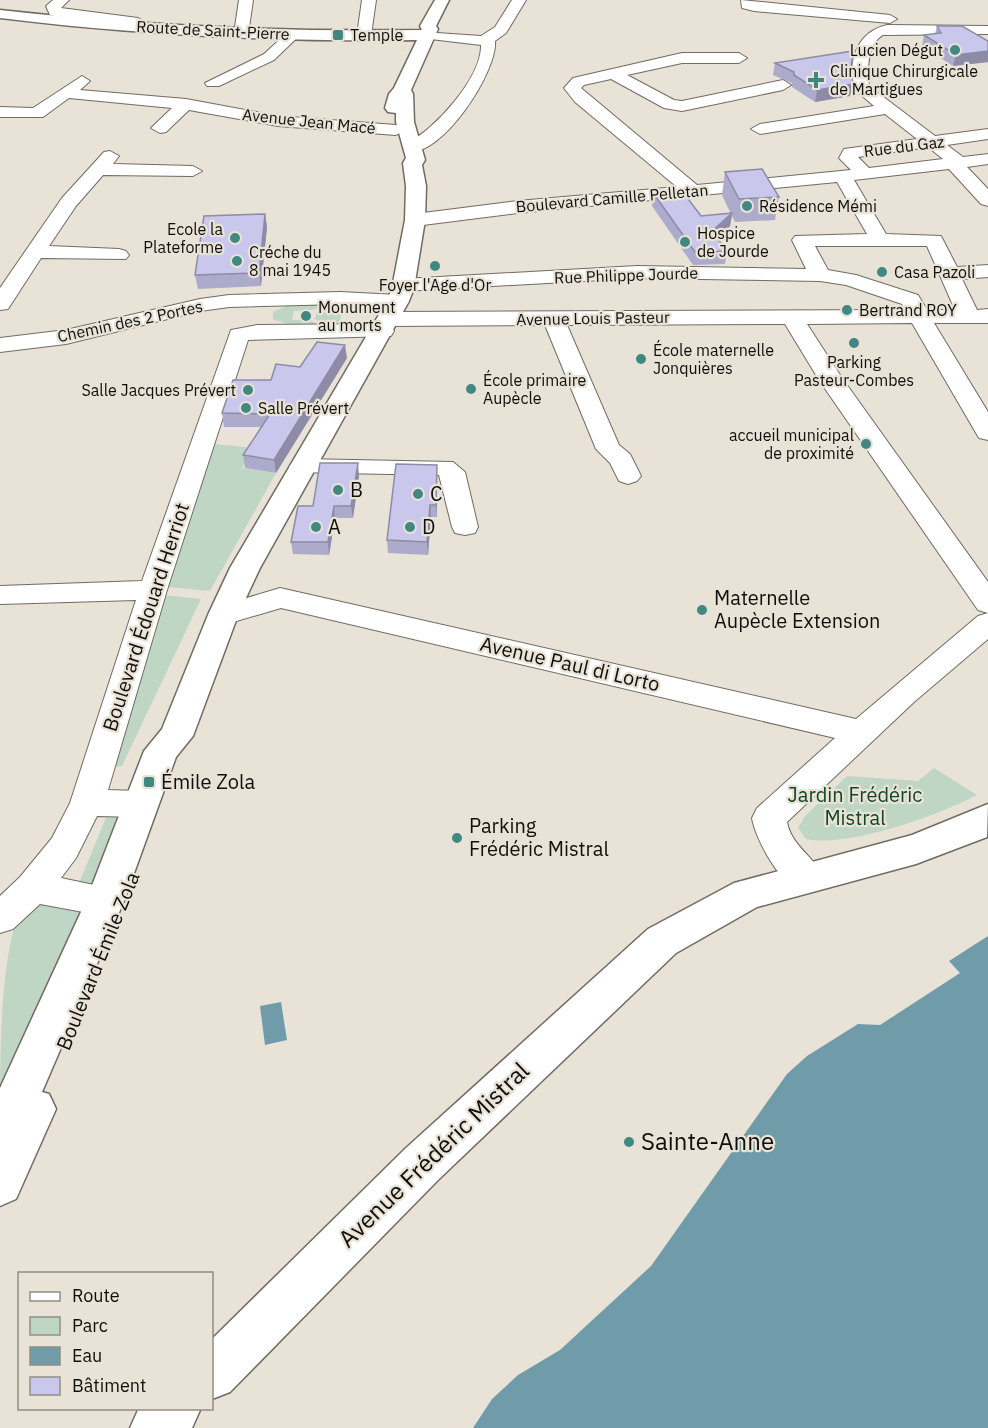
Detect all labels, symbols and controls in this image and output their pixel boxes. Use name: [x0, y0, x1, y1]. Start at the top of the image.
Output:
street label: Route de Saint-Pierre: [136, 16, 290, 44]
place label: Temple: [350, 25, 403, 45]
marker: Temple: [331, 28, 345, 42]
place label: Lucien Dégut: [850, 40, 943, 60]
marker: Lucien Dégut: [948, 43, 962, 57]
place label: Clinique Chirurgicale de Martigues: [830, 61, 978, 99]
marker: Clinique Chirurgicale de Martigues: [807, 71, 825, 89]
street label: Avenue Jean Macé: [241, 104, 377, 138]
street label: Rue du Gaz: [863, 131, 945, 161]
street label: Boulevard Camille Pelletan: [515, 180, 709, 216]
place label: Résidence Mémi: [759, 196, 877, 216]
marker: Résidence Mémi: [740, 199, 754, 213]
place label: Ecole la Plateforme: [143, 219, 223, 257]
place label: Hospice de Jourde: [697, 223, 769, 261]
marker: Ecole la Plateforme: [228, 231, 242, 245]
marker: Hospice de Jourde: [678, 235, 692, 249]
place label: Créche du 8 mai 1945: [249, 242, 331, 280]
marker: Créche du 8 mai 1945: [230, 254, 244, 268]
marker: Foyer l'Age d'Or: [428, 259, 442, 273]
street label: Rue Philippe Jourde: [554, 262, 699, 288]
place label: Casa Pazoli: [894, 262, 975, 282]
marker: Casa Pazoli: [875, 265, 889, 279]
place label: Foyer l'Age d'Or: [379, 275, 491, 295]
street label: Chemin des 2 Portes: [56, 296, 204, 346]
place label: Monument au morts: [318, 297, 396, 335]
place label: Bertrand ROY: [859, 300, 957, 320]
marker: Bertrand ROY: [840, 303, 854, 317]
street label: Avenue Louis Pasteur: [516, 307, 670, 329]
marker: Monument au morts: [299, 309, 313, 323]
marker: Parking Pasteur-Combes: [847, 336, 861, 350]
place label: École maternelle Jonquières: [653, 339, 774, 378]
marker: École maternelle Jonquières: [634, 352, 648, 366]
place label: Parking Pasteur-Combes: [794, 352, 914, 390]
place label: École primaire Aupècle: [483, 369, 586, 408]
place label: Salle Jacques Prévert: [82, 380, 236, 400]
marker: École primaire Aupècle: [464, 382, 478, 396]
marker: Salle Jacques Prévert: [241, 383, 255, 397]
place label: Salle Prévert: [258, 398, 349, 418]
marker: Salle Prévert: [239, 401, 253, 415]
place label: accueil municipal de proximité: [729, 425, 854, 463]
marker: accueil municipal de proximité: [859, 437, 873, 451]
place label: B: [350, 476, 363, 503]
place label: C: [430, 480, 442, 507]
marker: B: [331, 483, 345, 497]
marker: C: [411, 487, 425, 501]
street label: Boulevard Édouard Herriot: [96, 499, 195, 734]
place label: A: [328, 513, 341, 540]
place label: D: [422, 513, 435, 540]
marker: A: [309, 520, 323, 534]
marker: D: [403, 520, 417, 534]
place label: Maternelle Aupècle Extension: [714, 584, 880, 634]
marker: Maternelle Aupècle Extension: [695, 603, 709, 617]
street label: Avenue Paul di Lorto: [478, 630, 663, 697]
place label: Émile Zola: [161, 768, 255, 795]
marker: Émile Zola: [142, 775, 156, 789]
park label: Jardin Frédéric Mistral: [788, 781, 922, 831]
place label: Parking Frédéric Mistral: [469, 812, 609, 862]
marker: Parking Frédéric Mistral: [450, 831, 464, 845]
street label: Boulevard Émile Zola: [49, 867, 146, 1054]
street label: Avenue Frédéric Mistral: [331, 1055, 536, 1254]
place label: Sainte-Anne: [641, 1125, 774, 1157]
marker: Sainte-Anne: [622, 1135, 636, 1149]
legend: [18, 1272, 213, 1410]
text: Route: [72, 1284, 120, 1307]
text: Parc: [72, 1314, 108, 1337]
text: Eau: [72, 1344, 102, 1367]
text: Bâtiment: [72, 1374, 146, 1397]

